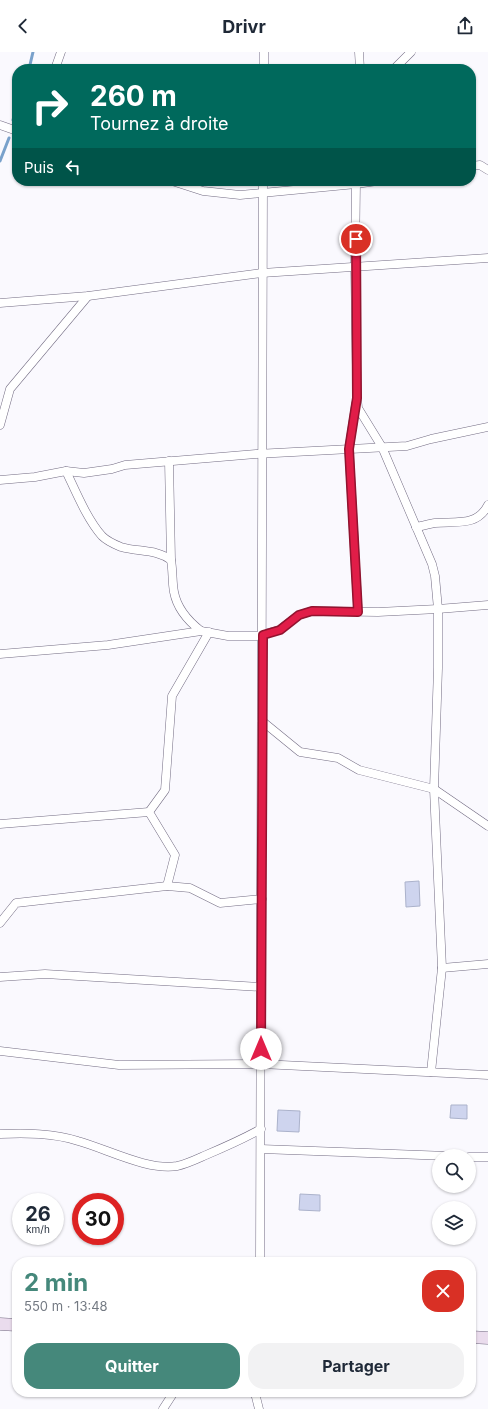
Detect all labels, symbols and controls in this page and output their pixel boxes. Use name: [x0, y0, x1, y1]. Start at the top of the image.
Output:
icon: back: [12, 15, 34, 37]
icon: share: [454, 15, 476, 37]
text: Drivr: [222, 16, 266, 37]
text: 260 m: [90, 79, 177, 113]
icon: right: [24, 80, 76, 132]
text: Tournez à droite: [90, 113, 229, 134]
icon: left: [62, 156, 84, 178]
text: Puis: [24, 158, 54, 177]
pin: [339, 222, 373, 256]
icon: arrive: [345, 228, 367, 250]
position arrow: [240, 1028, 282, 1070]
map controls: [432, 1149, 476, 1245]
button: search: [432, 1149, 476, 1193]
speed limit sign: 30: [72, 1193, 124, 1245]
button: layers: [432, 1201, 476, 1245]
text: 26: [25, 1202, 51, 1226]
text: km/h: [26, 1223, 50, 1235]
text: 2 min: [24, 1268, 88, 1297]
button: close: [422, 1270, 464, 1312]
text: 550 m · 13:48: [24, 1298, 108, 1314]
button: Quitter: [24, 1343, 240, 1389]
button: Partager: [248, 1343, 464, 1389]

